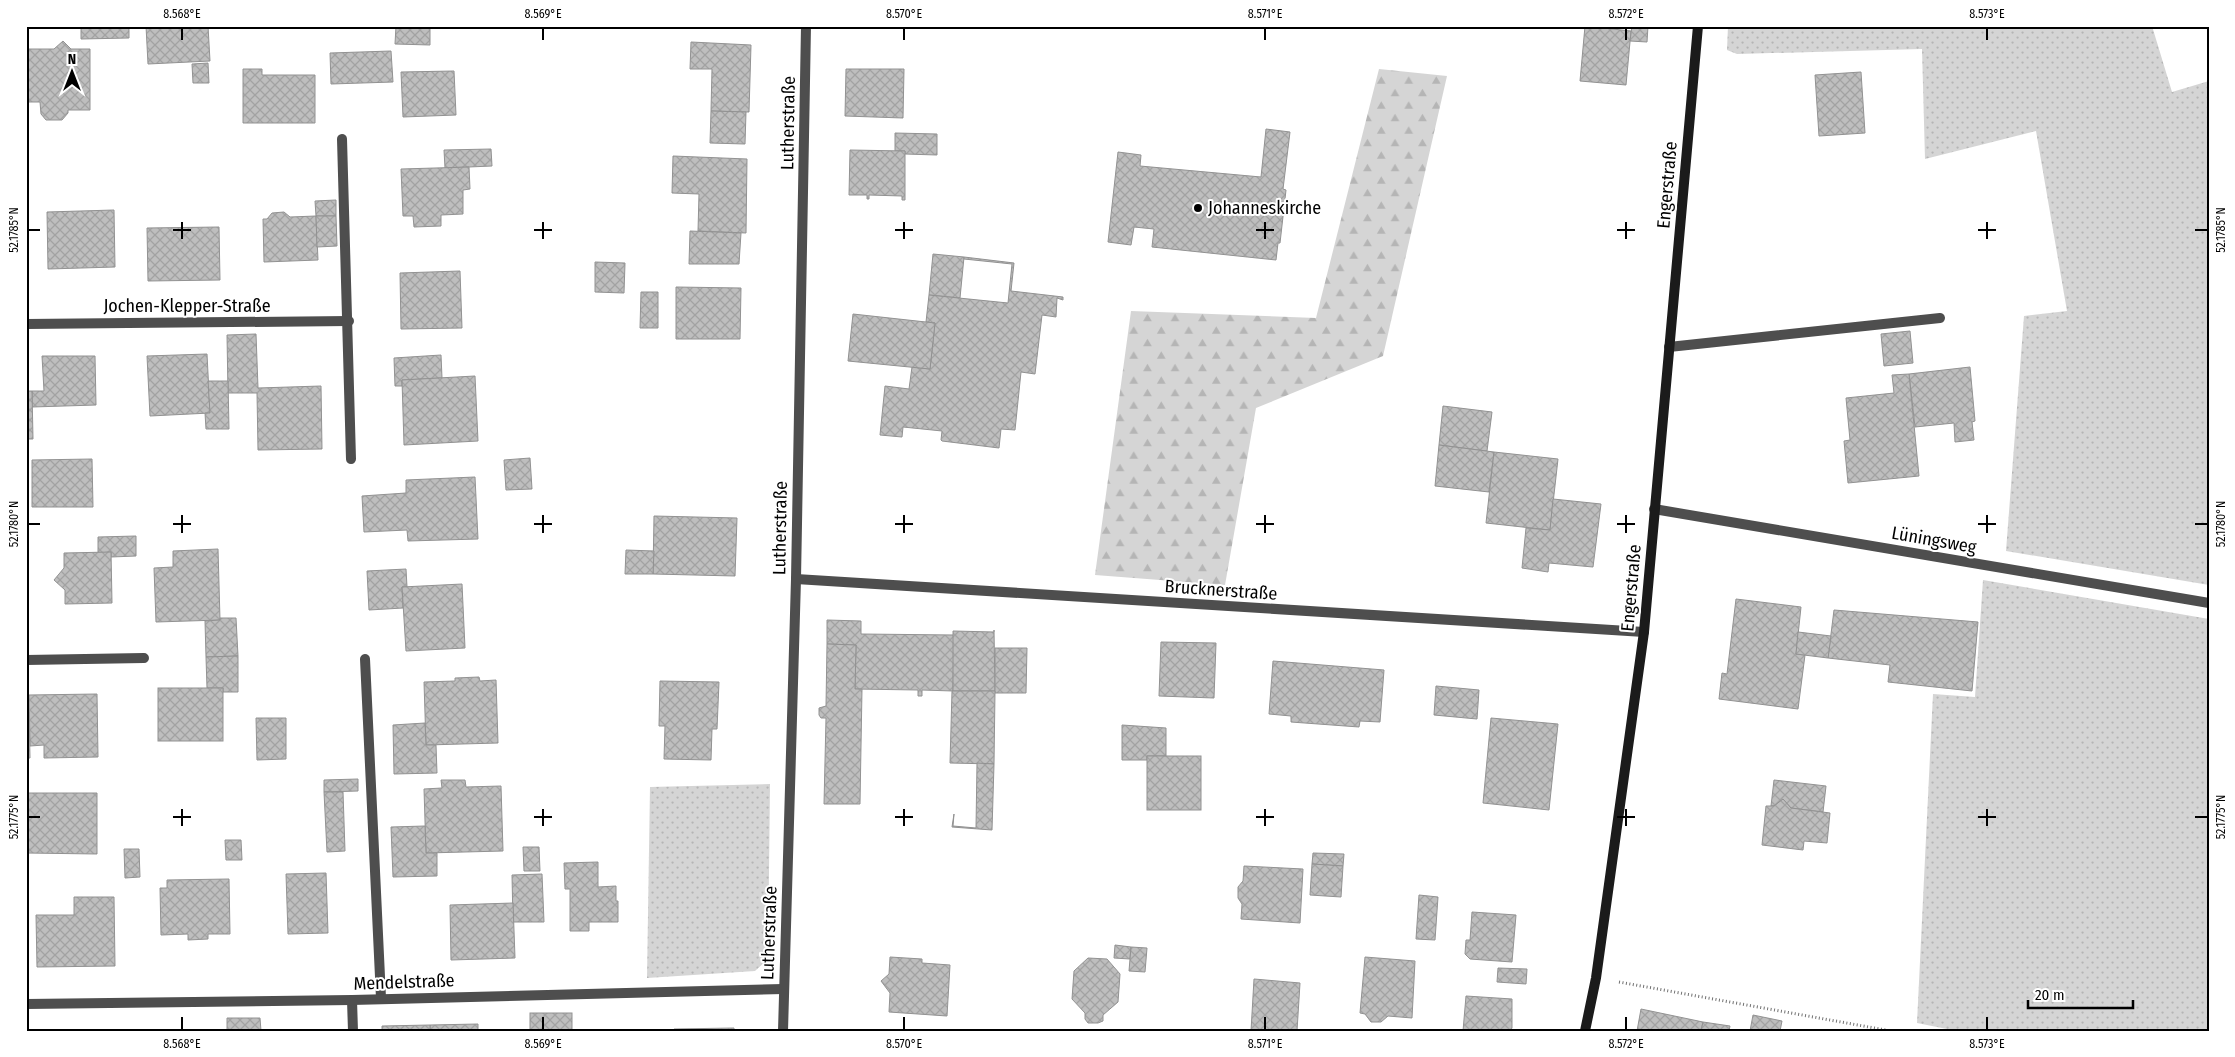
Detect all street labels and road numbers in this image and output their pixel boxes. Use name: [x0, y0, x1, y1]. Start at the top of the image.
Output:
street label: Lutherstraße: [776, 76, 800, 170]
street label: Engerstraße: [1652, 140, 1682, 230]
street label: Jochen-Klepper-Straße: [103, 295, 271, 317]
street label: Lutherstraße: [768, 481, 792, 575]
street label: Lüningsweg: [1890, 522, 1979, 558]
street label: Engerstraße: [1616, 543, 1646, 633]
street label: Brucknerstraße: [1164, 575, 1278, 605]
street label: Lutherstraße: [756, 886, 782, 980]
street label: Mendelstraße: [353, 969, 455, 995]

